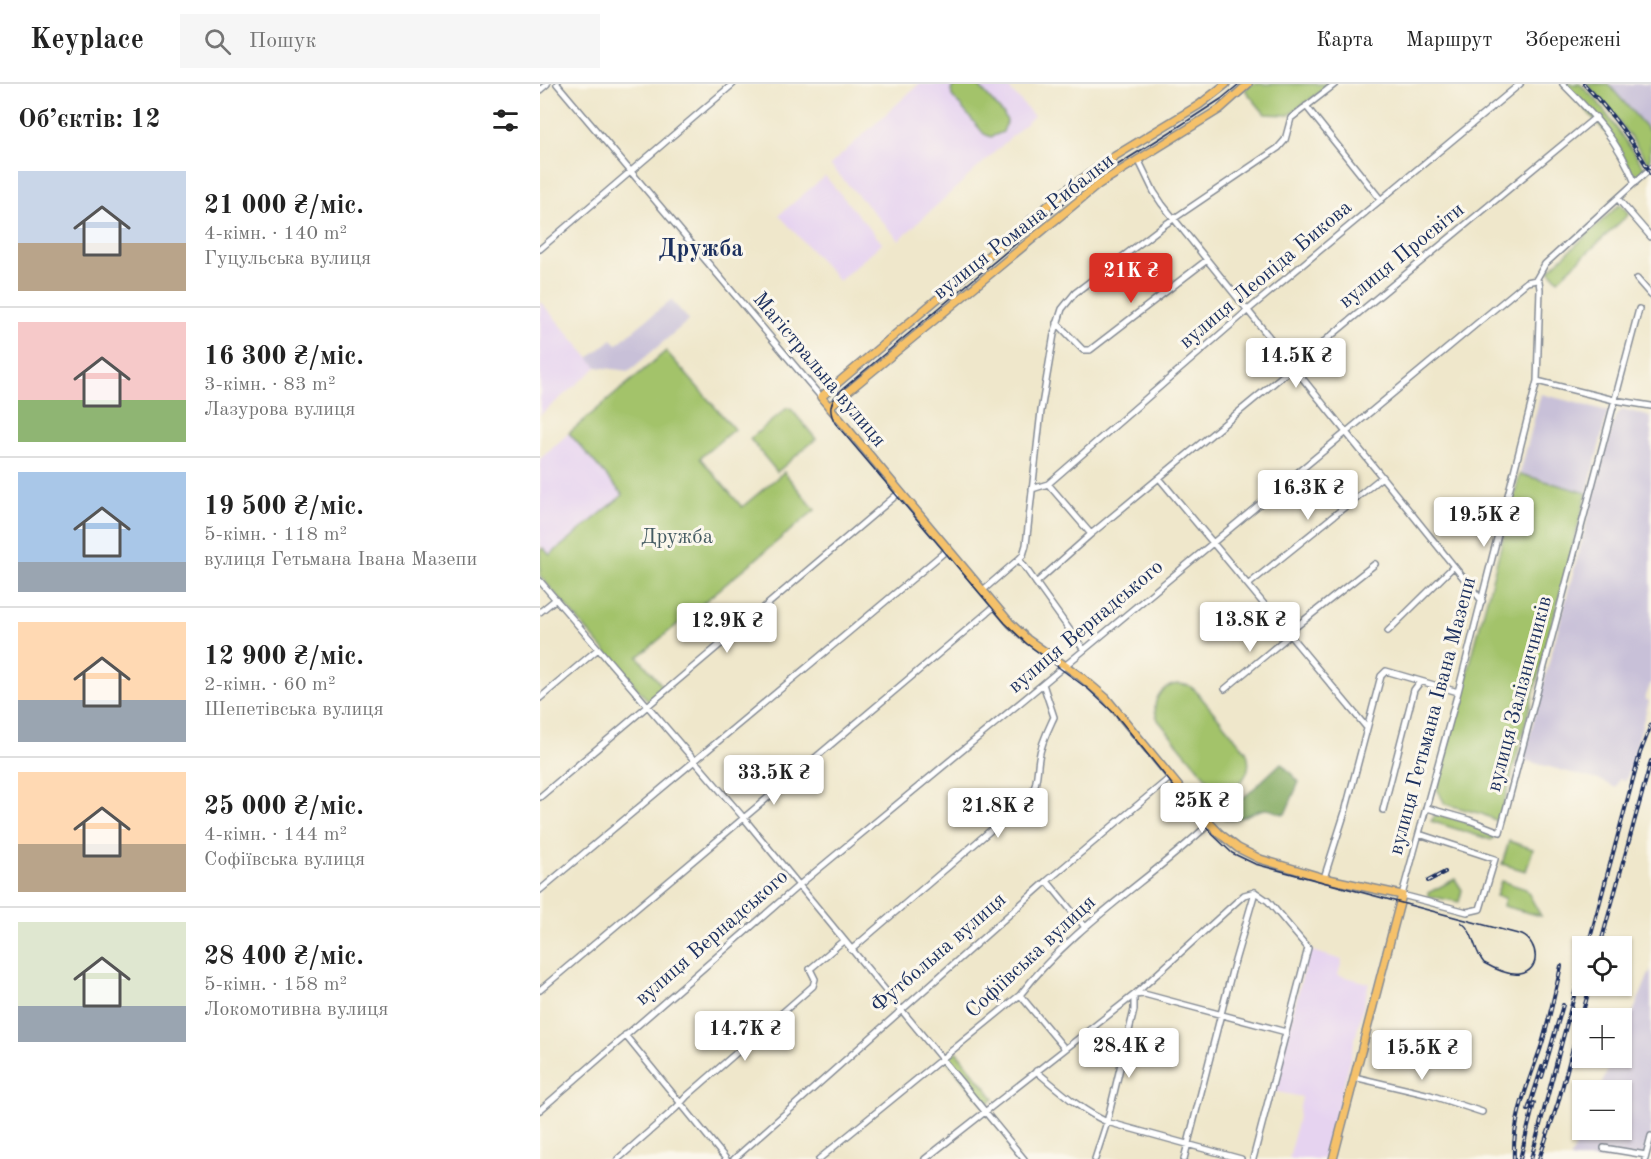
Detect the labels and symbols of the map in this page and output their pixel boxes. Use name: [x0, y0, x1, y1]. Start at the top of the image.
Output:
street label: вулиця Романа Рибалки: [930, 150, 1118, 304]
street label: вулиця Леоніда Бикова: [1176, 197, 1356, 353]
street label: вулиця Просвіти: [1335, 199, 1469, 313]
district label: Дружба: [658, 238, 744, 262]
pin: 21K ₴: [1089, 253, 1173, 304]
street label: Магістральна вулиця: [748, 289, 890, 451]
pin: 14.5K ₴: [1241, 338, 1351, 389]
pin: 16.3K ₴: [1253, 470, 1363, 521]
pin: 19.5K ₴: [1429, 497, 1539, 548]
park label: Дружба: [641, 527, 713, 548]
street label: вулиця Вернадського: [1005, 556, 1167, 698]
street label: вулиця Гетьмана Івана Мазепи: [1386, 575, 1480, 857]
street label: вулиця Залізничників: [1484, 594, 1556, 794]
pin: 13.8K ₴: [1195, 602, 1305, 653]
pin: 12.9K ₴: [672, 603, 782, 654]
pin: 33.5K ₴: [719, 755, 829, 806]
pin: 25K ₴: [1160, 783, 1244, 834]
pin: 21.8K ₴: [943, 788, 1053, 839]
street label: вулиця Вернадського: [632, 866, 792, 1010]
street label: Футбольна вулиця: [868, 889, 1010, 1017]
street label: Софіївська вулиця: [962, 892, 1100, 1022]
pin: 14.7K ₴: [690, 1011, 800, 1062]
pin: 28.4K ₴: [1074, 1028, 1184, 1079]
pin: 15.5K ₴: [1367, 1030, 1477, 1081]

